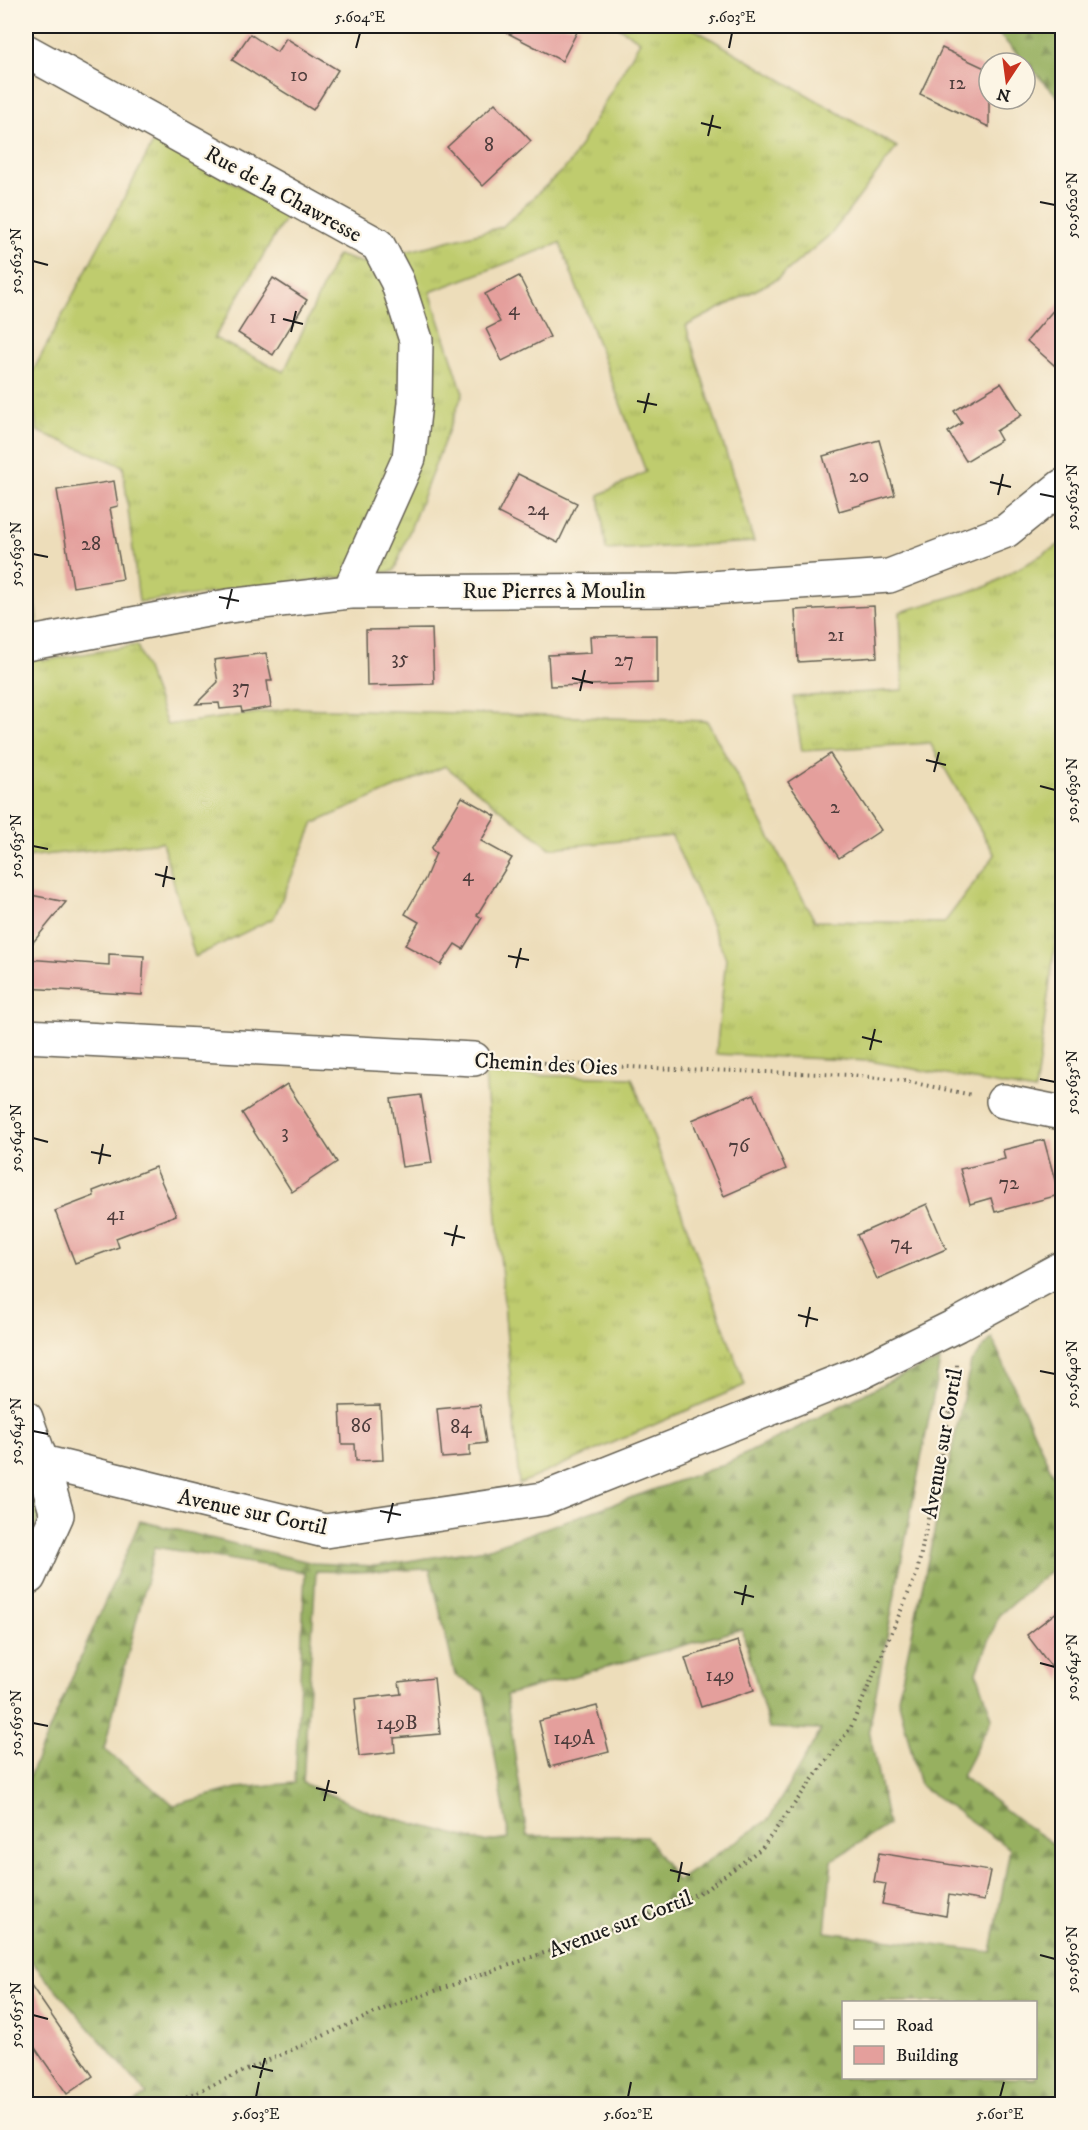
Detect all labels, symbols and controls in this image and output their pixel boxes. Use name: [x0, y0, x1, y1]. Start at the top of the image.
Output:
text: 5.604°E: [335, 8, 386, 27]
text: 5.603°E: [708, 8, 756, 27]
north arrow: [977, 51, 1037, 111]
house number: 10: [290, 63, 308, 88]
house number: 12: [948, 71, 966, 96]
text: N: [995, 83, 1013, 106]
house number: 8: [484, 133, 494, 158]
street label: Rue de la Chawresse: [200, 140, 366, 249]
text: 50.5620°N: [1063, 172, 1082, 238]
text: 50.5625°N: [7, 228, 26, 294]
house number: 4: [508, 297, 520, 322]
house number: 1: [269, 305, 277, 330]
house number: 20: [849, 464, 869, 489]
text: 50.5625°N: [1063, 464, 1082, 530]
house number: 24: [527, 497, 549, 522]
text: 50.5630°N: [7, 522, 26, 586]
house number: 28: [81, 532, 101, 557]
street label: Rue Pierres à Moulin: [462, 578, 646, 605]
house number: 21: [827, 623, 845, 648]
house number: 35: [391, 646, 409, 671]
house number: 27: [614, 648, 634, 673]
house number: 37: [232, 675, 250, 700]
text: 50.5630°N: [1063, 758, 1082, 822]
house number: 2: [830, 795, 840, 820]
text: 50.5635°N: [7, 814, 26, 878]
house number: 4: [462, 863, 474, 888]
street label: Chemin des Oies: [474, 1047, 618, 1082]
text: 50.5635°N: [1063, 1050, 1082, 1114]
text: 50.5640°N: [7, 1104, 26, 1172]
house number: 3: [281, 1120, 289, 1145]
house number: 76: [729, 1134, 750, 1159]
house number: 72: [999, 1171, 1019, 1196]
house number: 41: [107, 1202, 125, 1227]
house number: 74: [890, 1231, 912, 1256]
text: 50.5640°N: [1063, 1340, 1082, 1408]
street label: Avenue sur Cortil: [916, 1366, 969, 1520]
text: 50.5645°N: [7, 1397, 26, 1465]
house number: 86: [351, 1414, 372, 1439]
house number: 84: [450, 1415, 472, 1440]
street label: Avenue sur Cortil: [176, 1483, 330, 1542]
text: 50.5645°N: [1063, 1633, 1082, 1701]
house number: 149: [706, 1663, 734, 1688]
text: 50.5650°N: [7, 1690, 26, 1756]
house number: 149B: [376, 1711, 418, 1736]
house number: 149A: [553, 1726, 595, 1751]
street label: Avenue sur Cortil: [545, 1884, 697, 1964]
text: 50.5650°N: [1063, 1926, 1082, 1992]
text: 50.5655°N: [7, 1982, 26, 2048]
legend: [842, 2001, 1037, 2079]
text: Road: [896, 2015, 933, 2037]
text: Building: [896, 2045, 958, 2067]
text: 5.603°E: [232, 2105, 280, 2124]
text: 5.602°E: [603, 2105, 653, 2124]
text: 5.601°E: [976, 2105, 1024, 2124]

